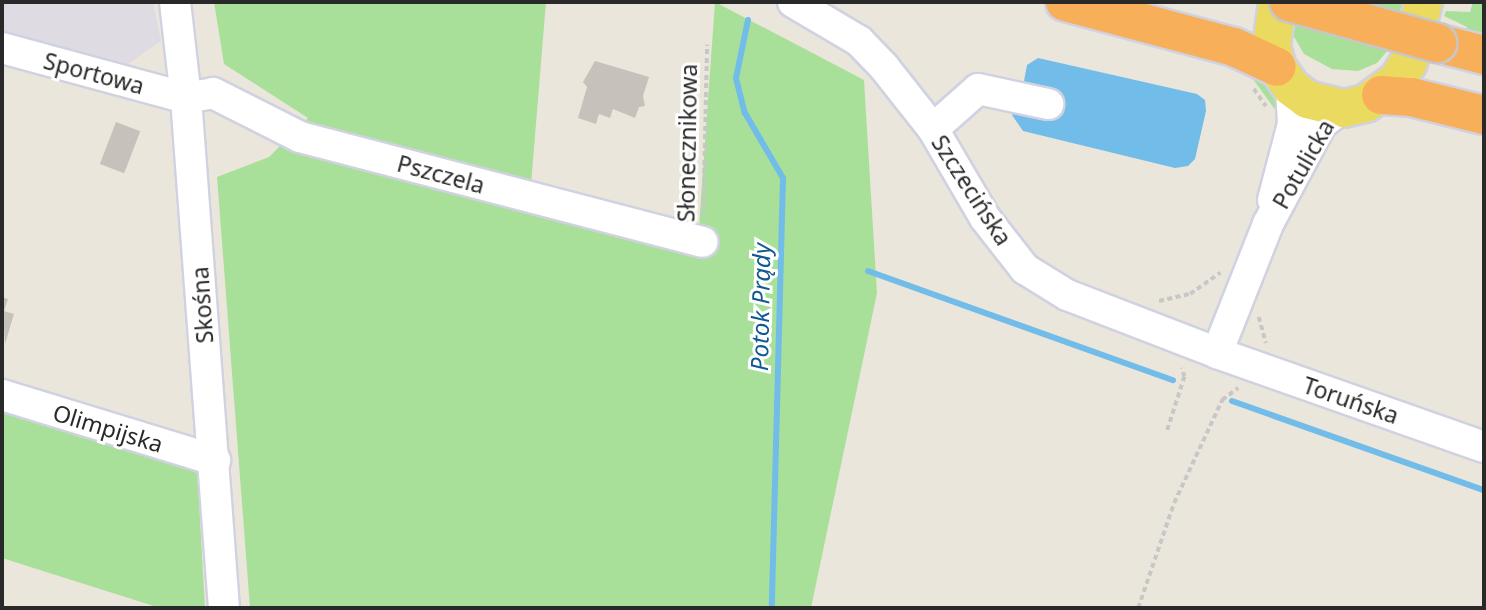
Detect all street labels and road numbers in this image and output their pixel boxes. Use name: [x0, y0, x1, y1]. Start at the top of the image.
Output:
street label: Sportowa: [41, 46, 147, 100]
street label: Słonecznikowa: [672, 64, 702, 222]
street label: Potulicka: [1266, 114, 1340, 214]
street label: Szczecińska: [926, 130, 1018, 250]
street label: Pszczela: [394, 149, 488, 199]
street label: Skośna: [186, 266, 218, 344]
street label: Toruńska: [1300, 371, 1402, 429]
street label: Olimpijska: [50, 398, 166, 458]

